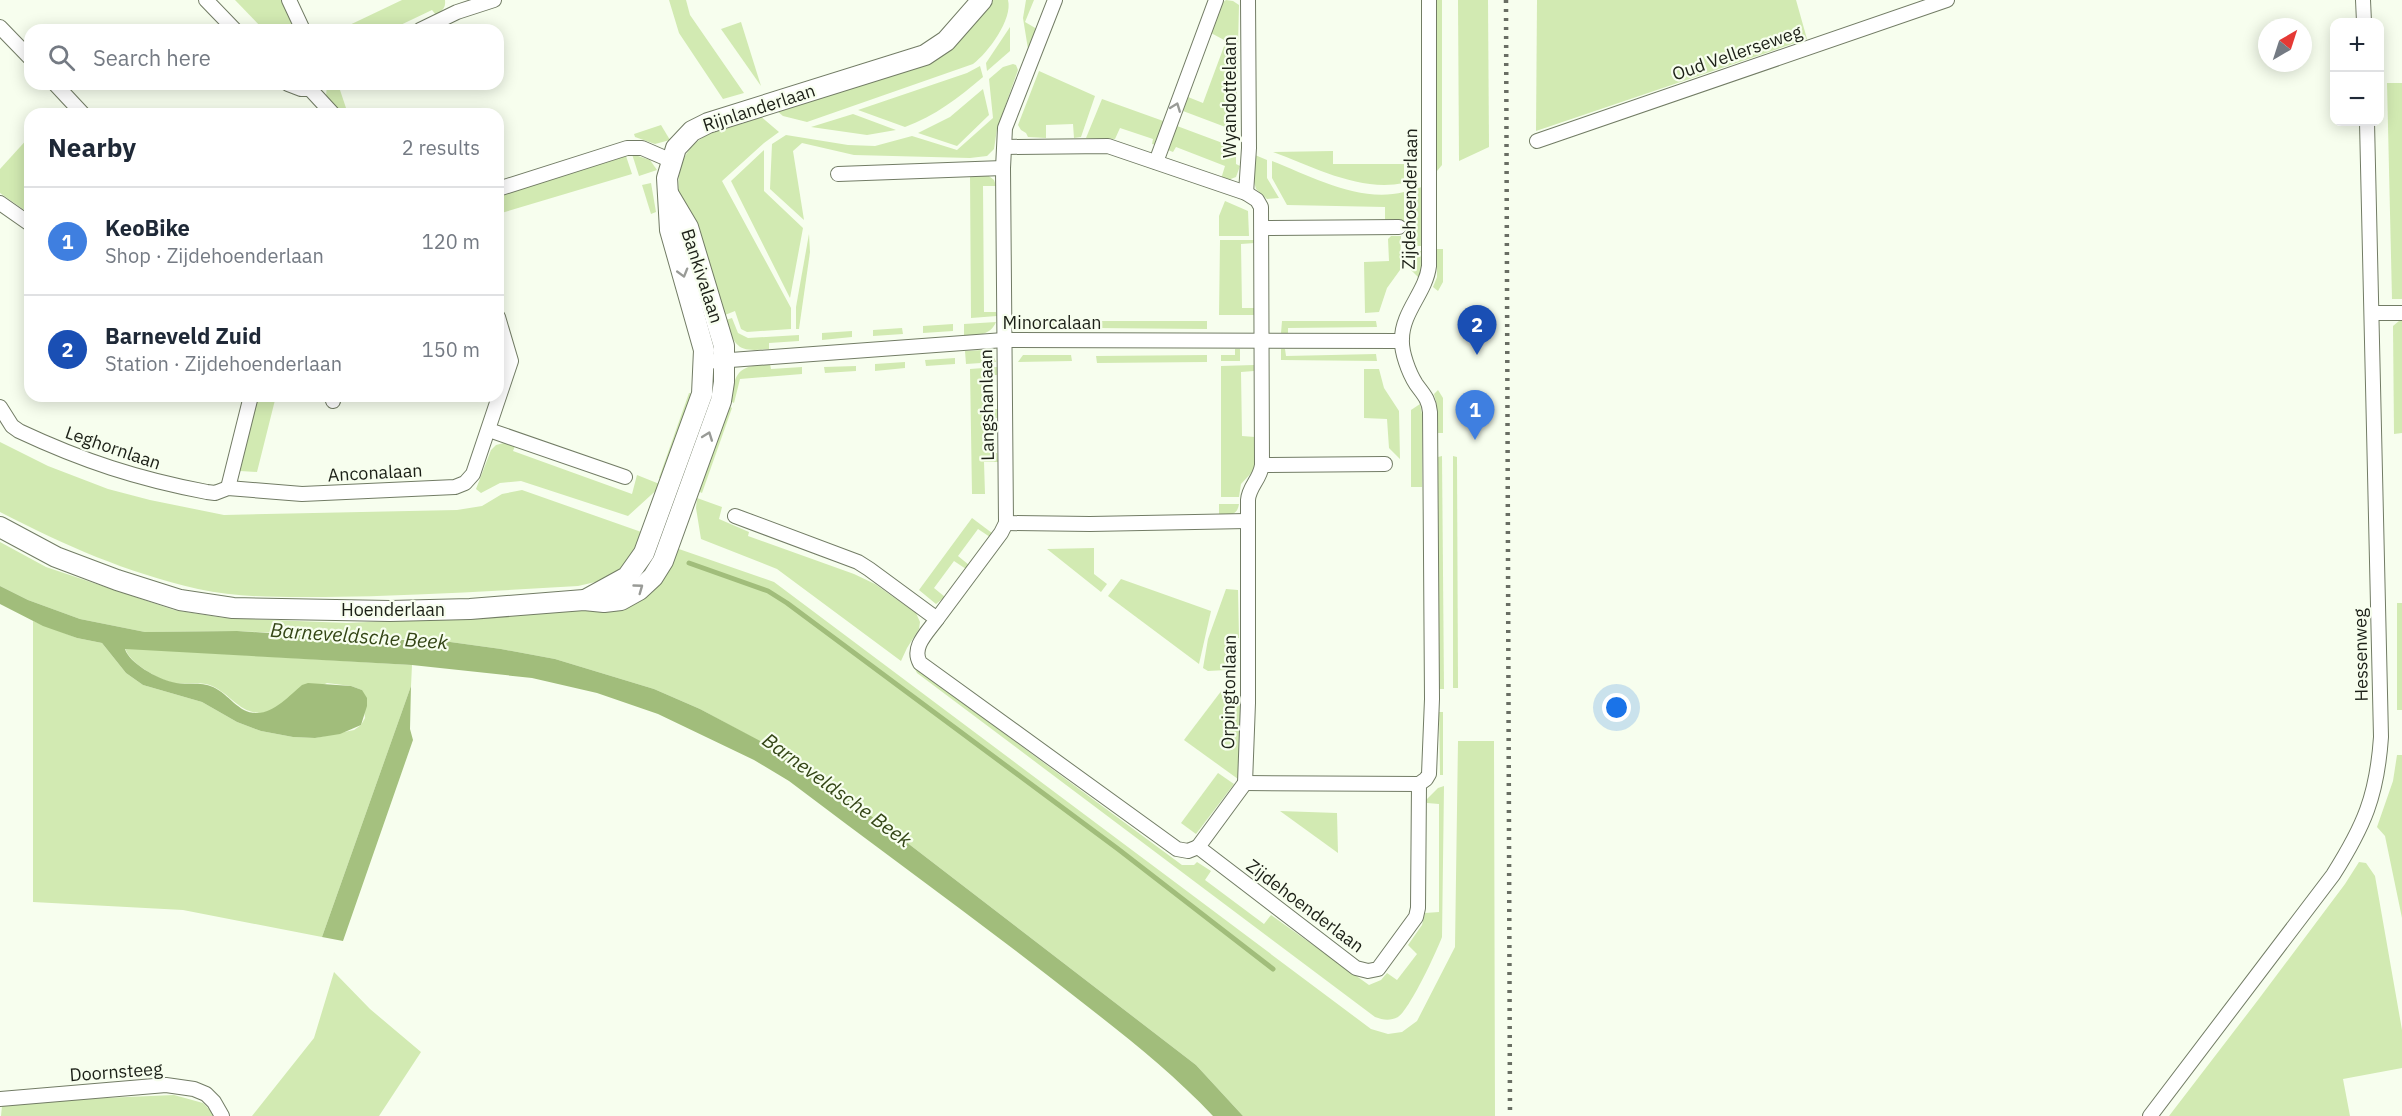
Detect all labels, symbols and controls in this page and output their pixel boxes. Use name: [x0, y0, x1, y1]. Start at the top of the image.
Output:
north arrow: [2258, 18, 2312, 72]
map controls: [2330, 18, 2384, 126]
button: +: [2330, 18, 2384, 72]
street label: Oud Vellerseweg: [1669, 19, 1805, 86]
search box: [24, 24, 504, 90]
street label: Wyandottelaan: [1218, 36, 1241, 158]
icon: search: [45, 41, 78, 74]
text: Search here: [93, 43, 211, 72]
button: −: [2330, 72, 2384, 126]
street label: Rijnlanderlaan: [700, 79, 818, 137]
one-way arrow: [1169, 102, 1181, 113]
street label: Zijdehoenderlaan: [1397, 128, 1422, 270]
text: Nearby: [48, 130, 136, 164]
text: 2 results: [402, 134, 480, 161]
text: KeoBike: [105, 213, 190, 242]
street label: Bankivalaan: [676, 226, 729, 326]
text: 1: [62, 228, 74, 255]
text: 120 m: [422, 228, 480, 255]
text: Shop · Zijdehoenderlaan: [105, 242, 324, 269]
one-way arrow: [676, 267, 688, 278]
pin: 2: [1458, 306, 1496, 355]
street label: Minorcalaan: [1003, 311, 1101, 334]
text: Barneveld Zuid: [105, 321, 262, 350]
text: 2: [62, 336, 74, 363]
text: 150 m: [422, 336, 480, 363]
street label: Langshanlaan: [974, 349, 999, 461]
text: Station · Zijdehoenderlaan: [105, 350, 342, 377]
pin: 1: [1456, 390, 1494, 440]
street label: Leghornlaan: [62, 420, 164, 475]
one-way arrow: [701, 431, 714, 442]
street label: Anconalaan: [327, 459, 423, 486]
one-way arrow: [633, 585, 644, 596]
street label: Hoenderlaan: [341, 598, 445, 621]
street label: Hessenweg: [2348, 608, 2373, 702]
water label: Barneveldsche Beek: [269, 616, 449, 655]
street label: Orpingtonlaan: [1216, 634, 1241, 750]
your location: [1602, 693, 1631, 722]
water label: Barneveldsche Beek: [757, 726, 918, 853]
street label: Zijdehoenderlaan: [1242, 854, 1369, 957]
street label: Doornsteeg: [69, 1057, 164, 1086]

